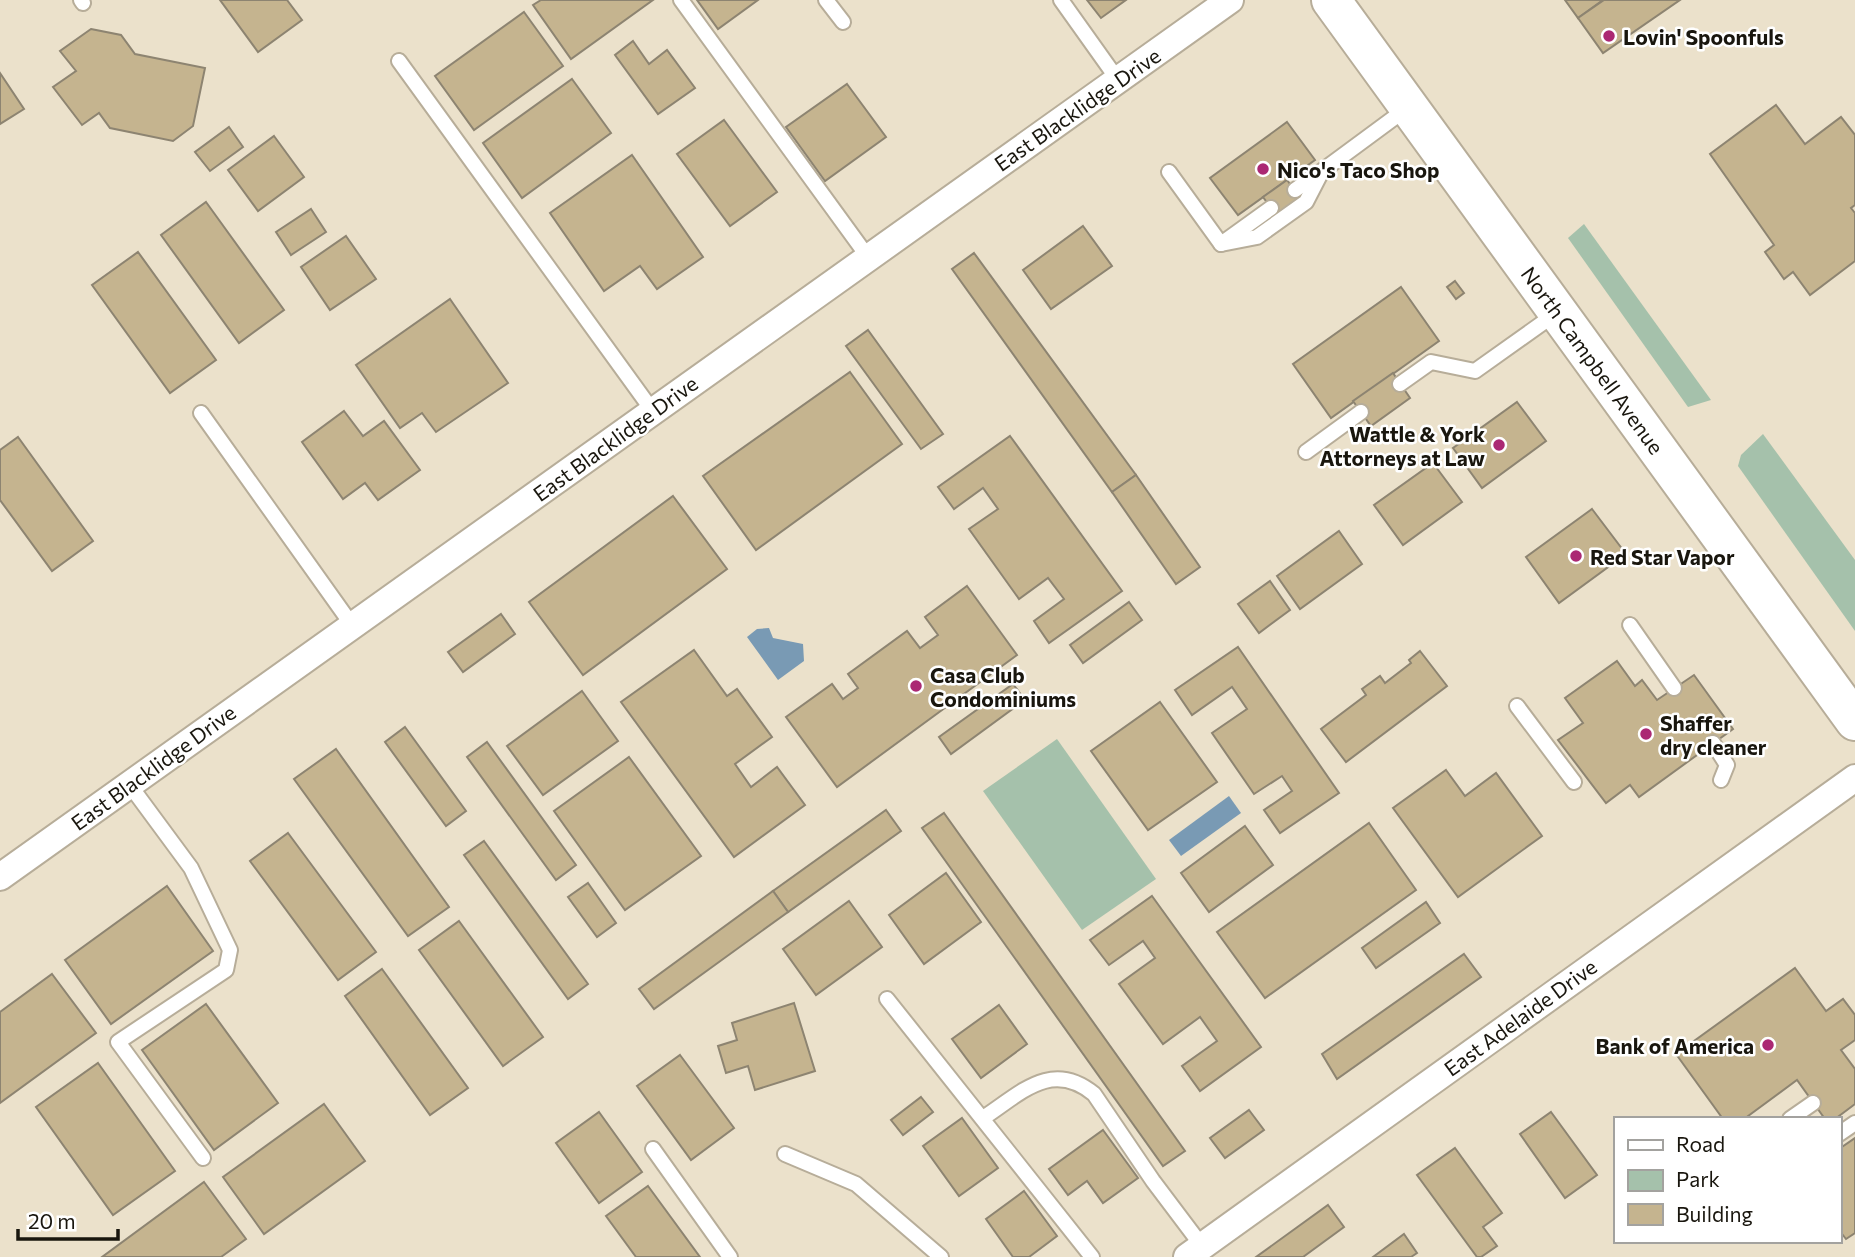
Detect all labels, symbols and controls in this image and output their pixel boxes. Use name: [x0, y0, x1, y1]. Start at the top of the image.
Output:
place label: Lovin' Spoonfuls: [1623, 24, 1784, 49]
marker: Lovin' Spoonfuls: [1601, 28, 1617, 44]
street label: East Blacklidge Drive: [989, 42, 1165, 176]
place label: Nico's Taco Shop: [1277, 157, 1440, 182]
marker: Nico's Taco Shop: [1255, 161, 1271, 177]
street label: North Campbell Avenue: [1517, 261, 1669, 459]
street label: East Blacklidge Drive: [528, 370, 702, 506]
place label: Wattle & York Attorneys at Law: [1320, 421, 1486, 470]
marker: Wattle & York Attorneys at Law: [1491, 437, 1507, 453]
place label: Red Star Vapor: [1590, 544, 1735, 569]
marker: Red Star Vapor: [1568, 548, 1584, 564]
place label: Casa Club Condominiums: [930, 662, 1076, 711]
marker: Casa Club Condominiums: [908, 678, 924, 694]
street label: East Blacklidge Drive: [66, 699, 240, 835]
place label: Shaffer dry cleaner: [1660, 710, 1767, 759]
marker: Shaffer dry cleaner: [1638, 726, 1654, 742]
street label: East Adelaide Drive: [1439, 953, 1601, 1081]
place label: Bank of America: [1596, 1033, 1754, 1058]
marker: Bank of America: [1760, 1037, 1776, 1053]
legend: [1614, 1117, 1841, 1243]
text: Road: [1676, 1131, 1725, 1156]
text: Park: [1676, 1166, 1720, 1191]
scale bar: [18, 1198, 117, 1242]
text: Building: [1676, 1201, 1753, 1226]
text: 20 m: [28, 1208, 76, 1233]

